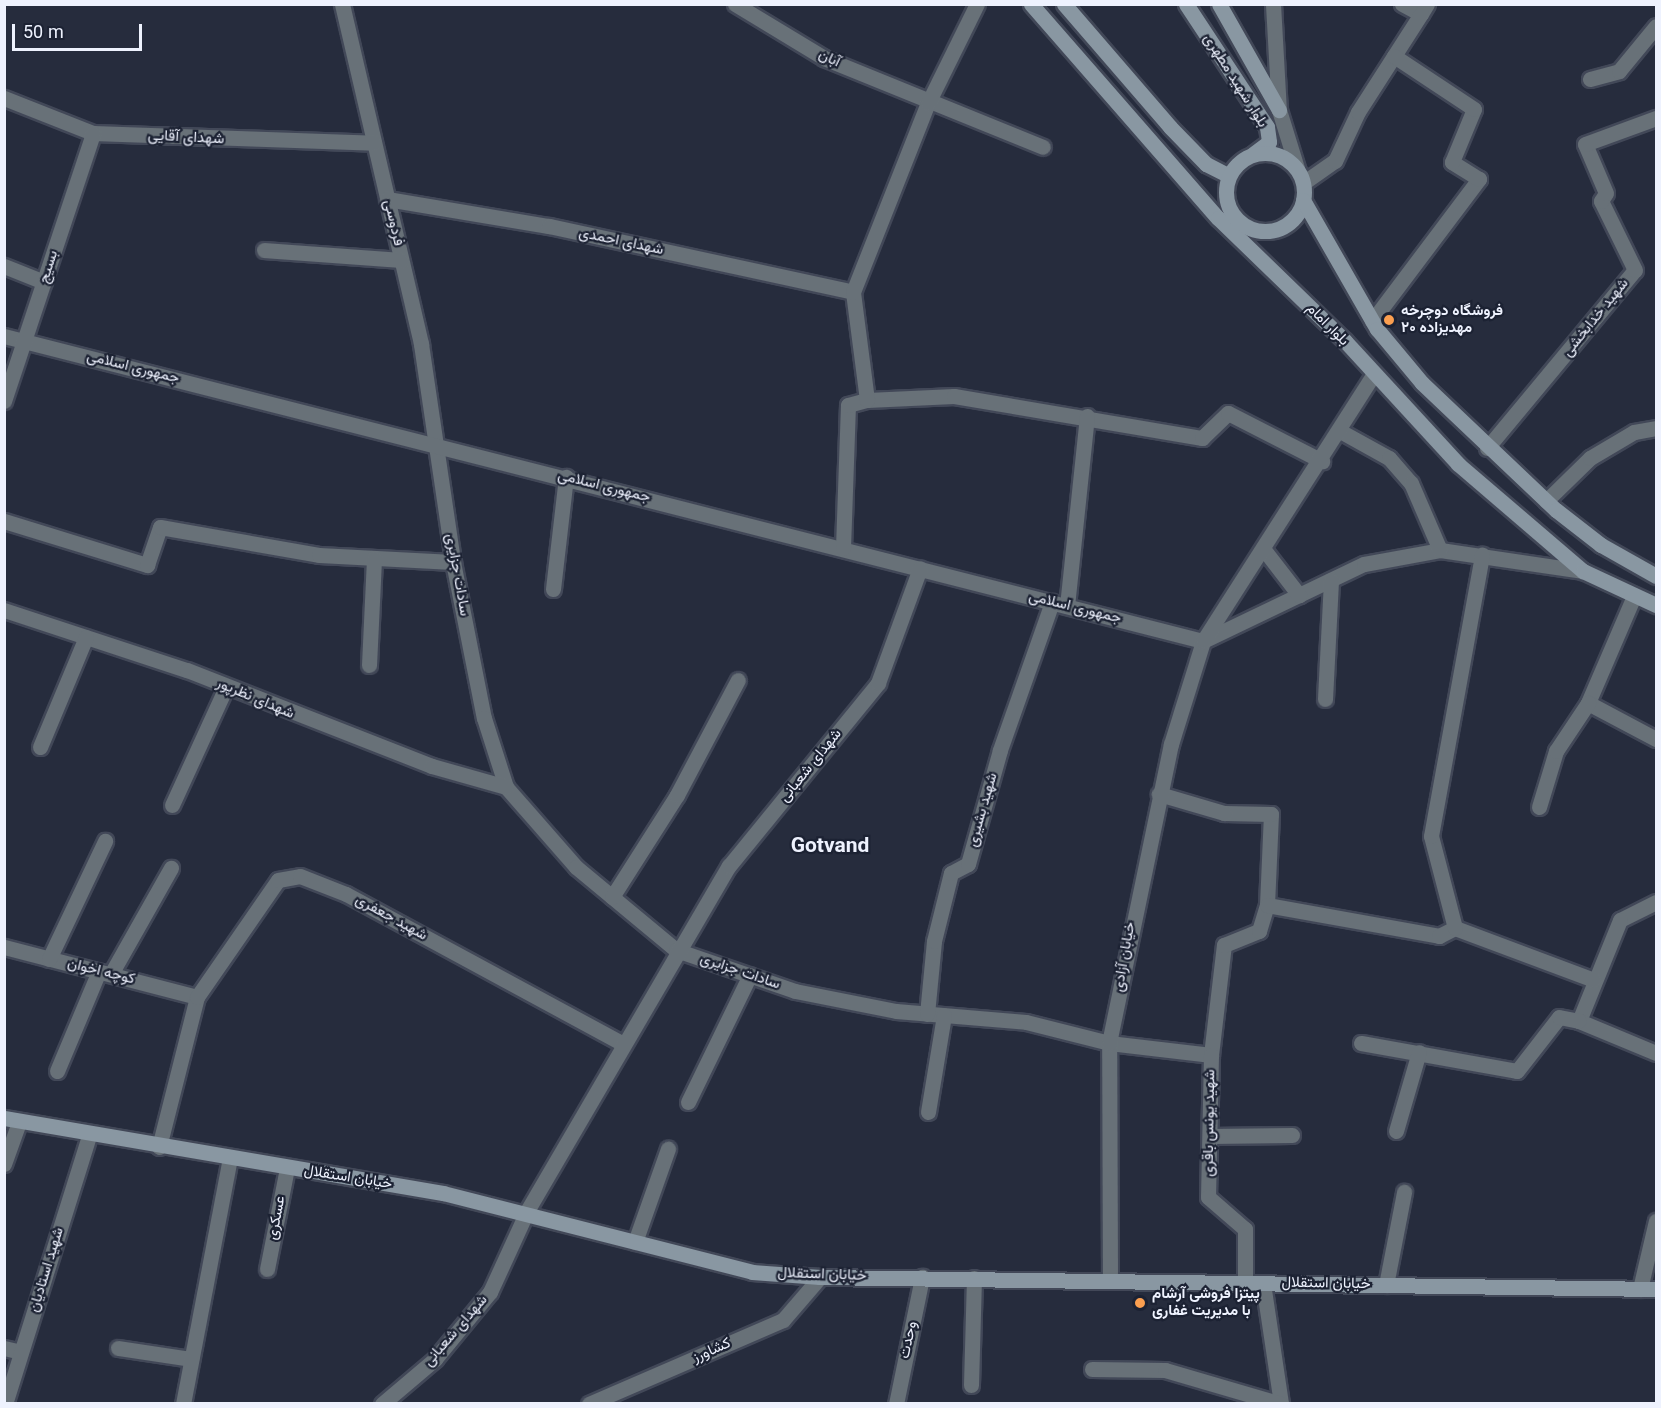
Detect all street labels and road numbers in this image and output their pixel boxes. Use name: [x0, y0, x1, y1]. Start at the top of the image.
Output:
street label: بلوار شهید مطهری: [1199, 31, 1271, 131]
street label: آبان: [815, 46, 843, 72]
street label: شهدای آقایی: [147, 127, 225, 149]
street label: فردوسی: [379, 198, 407, 248]
street label: شهدای احمدی: [577, 224, 665, 260]
street label: بسیج: [35, 248, 63, 286]
street label: شهید خدابخشی: [1559, 275, 1633, 361]
street label: بلوار امام: [1302, 300, 1352, 350]
street label: جمهوری اسلامی: [85, 348, 181, 388]
street label: جمهوری اسلامی: [556, 467, 652, 507]
street label: سادات جزایری: [441, 532, 473, 618]
street label: جمهوری اسلامی: [1027, 588, 1123, 628]
street label: شهدای نظرپور: [213, 675, 297, 723]
street label: شهدای شعبانی: [776, 726, 846, 806]
street label: شهید بشیری: [964, 771, 1002, 849]
street label: شهید جعفری: [352, 891, 430, 945]
street label: خیابان آزادی: [1110, 921, 1140, 993]
street label: سادات جزایری: [698, 950, 782, 994]
street label: کوچه اخوان: [65, 955, 137, 989]
street label: شهید یونس باقری: [1200, 1069, 1220, 1177]
street label: خیابان استقلال: [303, 1162, 393, 1194]
street label: عسکری: [264, 1194, 290, 1242]
street label: شهید استادیان: [26, 1225, 68, 1315]
street label: خیابان استقلال: [777, 1264, 867, 1286]
street label: خیابان استقلال: [1281, 1274, 1371, 1294]
street label: شهدای شعبانی: [420, 1292, 492, 1370]
street label: وحدت: [896, 1320, 922, 1360]
street label: کشاورز: [690, 1335, 734, 1367]

